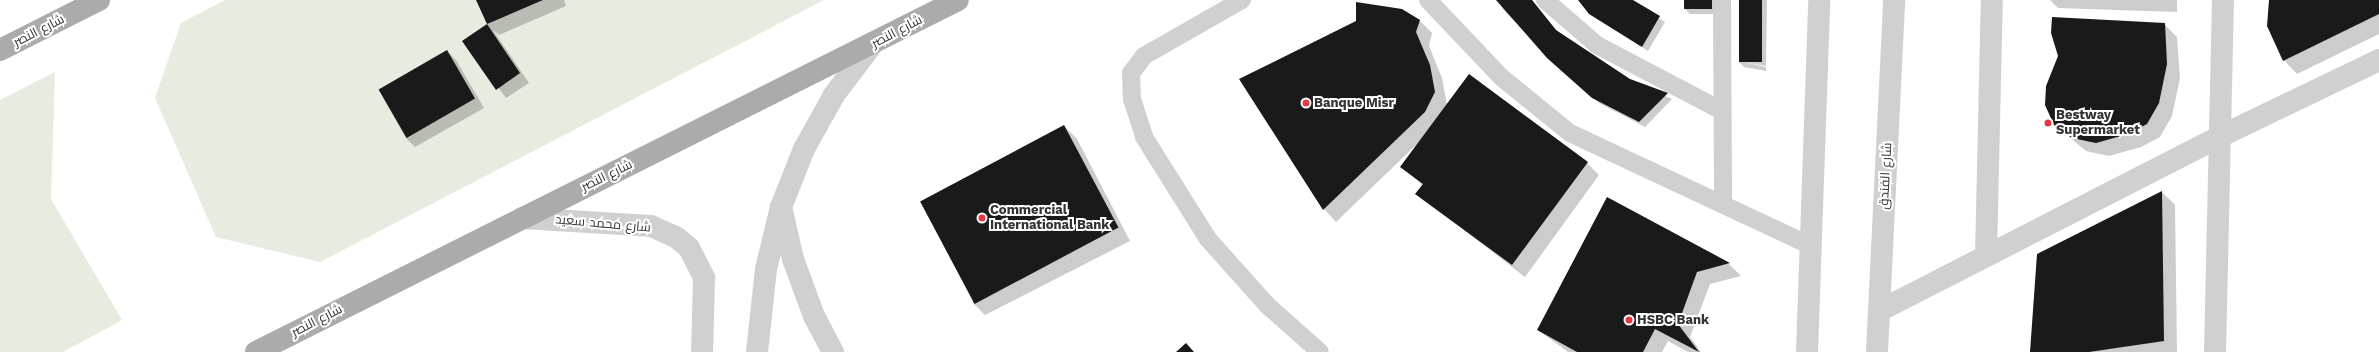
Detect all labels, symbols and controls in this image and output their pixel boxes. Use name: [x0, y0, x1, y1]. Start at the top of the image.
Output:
street label: شارع النصر: [11, 12, 67, 50]
street label: شارع النصر: [869, 12, 925, 52]
place label: Banque Misr: [1314, 95, 1394, 111]
marker: Banque Misr: [1301, 98, 1311, 108]
place label: Bestway Supermarket: [2056, 108, 2140, 139]
marker: Bestway Supermarket: [2043, 118, 2053, 128]
street label: شارع الفندق: [1876, 142, 1896, 210]
street label: شارع النصر: [579, 157, 635, 195]
place label: Commercial International Bank: [990, 203, 1110, 234]
street label: شارع محمد سعيد: [555, 212, 651, 236]
marker: Commercial International Bank: [977, 213, 987, 223]
street label: شارع النصر: [289, 302, 345, 340]
place label: HSBC Bank: [1637, 312, 1709, 328]
marker: HSBC Bank: [1624, 315, 1634, 325]

